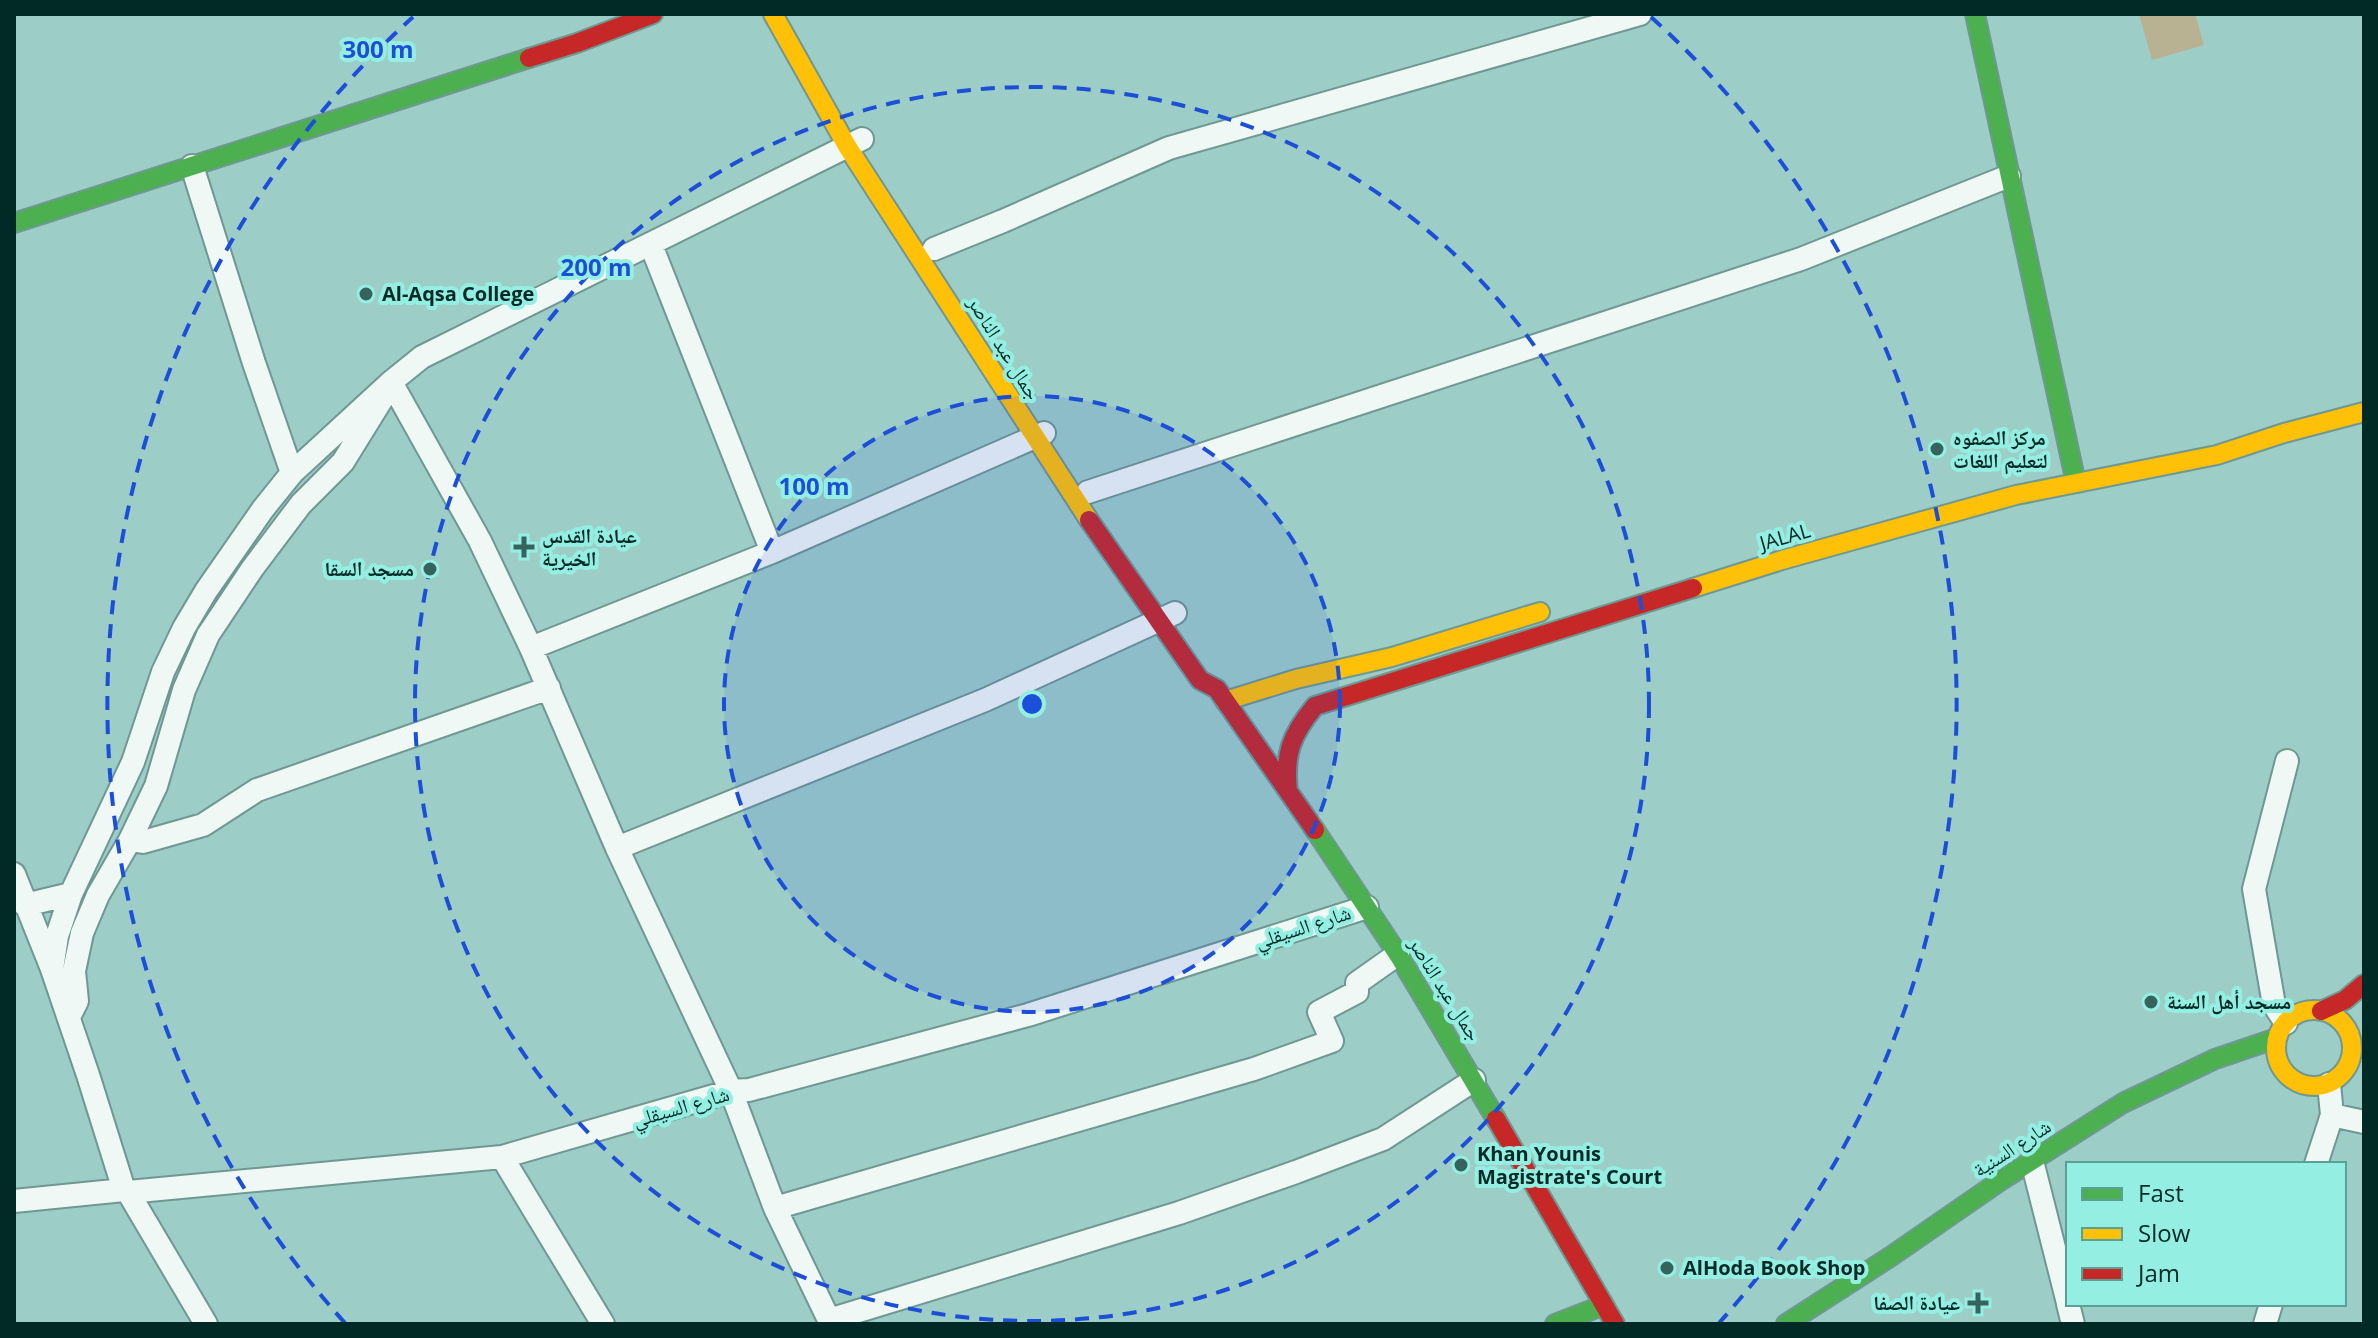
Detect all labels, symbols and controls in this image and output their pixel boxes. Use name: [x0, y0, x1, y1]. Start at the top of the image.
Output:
text: 300 m: [343, 32, 413, 65]
text: 200 m: [561, 250, 631, 283]
place label: Al-Aqsa College: [382, 280, 534, 307]
marker: Al-Aqsa College: [357, 285, 375, 303]
street label: جمال عبد الناصر: [961, 290, 1047, 405]
place label: مركز الصفوه لتعليم اللغات: [1953, 424, 2048, 475]
marker: مركز الصفوه لتعليم اللغات: [1928, 440, 1946, 458]
text: 100 m: [779, 469, 849, 502]
street label: JALAL: [1754, 516, 1813, 557]
place label: عيادة القدس الخيرية: [542, 522, 637, 572]
marker: عيادة القدس الخيرية: [513, 536, 535, 558]
place label: مسجد السقا: [325, 555, 414, 582]
marker: مسجد السقا: [421, 560, 439, 578]
centre of rings: [1018, 690, 1046, 718]
street label: شارع السيقلي: [1252, 898, 1355, 958]
street label: جمال عبد الناصر: [1402, 931, 1488, 1046]
place label: مسجد أهل السنة: [2167, 988, 2291, 1015]
marker: مسجد أهل السنة: [2142, 993, 2160, 1011]
street label: شارع السيقلي: [630, 1080, 733, 1136]
street label: شارع السنية: [1968, 1112, 2056, 1183]
place label: Khan Younis Magistrate's Court: [1477, 1140, 1662, 1190]
marker: Khan Younis Magistrate's Court: [1452, 1156, 1470, 1174]
legend: [2066, 1162, 2346, 1306]
text: Fast: [2138, 1176, 2184, 1209]
text: Slow: [2138, 1216, 2191, 1249]
place label: AlHoda Book Shop: [1683, 1254, 1866, 1281]
text: Jam: [2136, 1256, 2180, 1289]
marker: AlHoda Book Shop: [1658, 1259, 1676, 1277]
place label: عيادة الصفا: [1873, 1289, 1960, 1316]
marker: عيادة الصفا: [1967, 1292, 1989, 1314]

